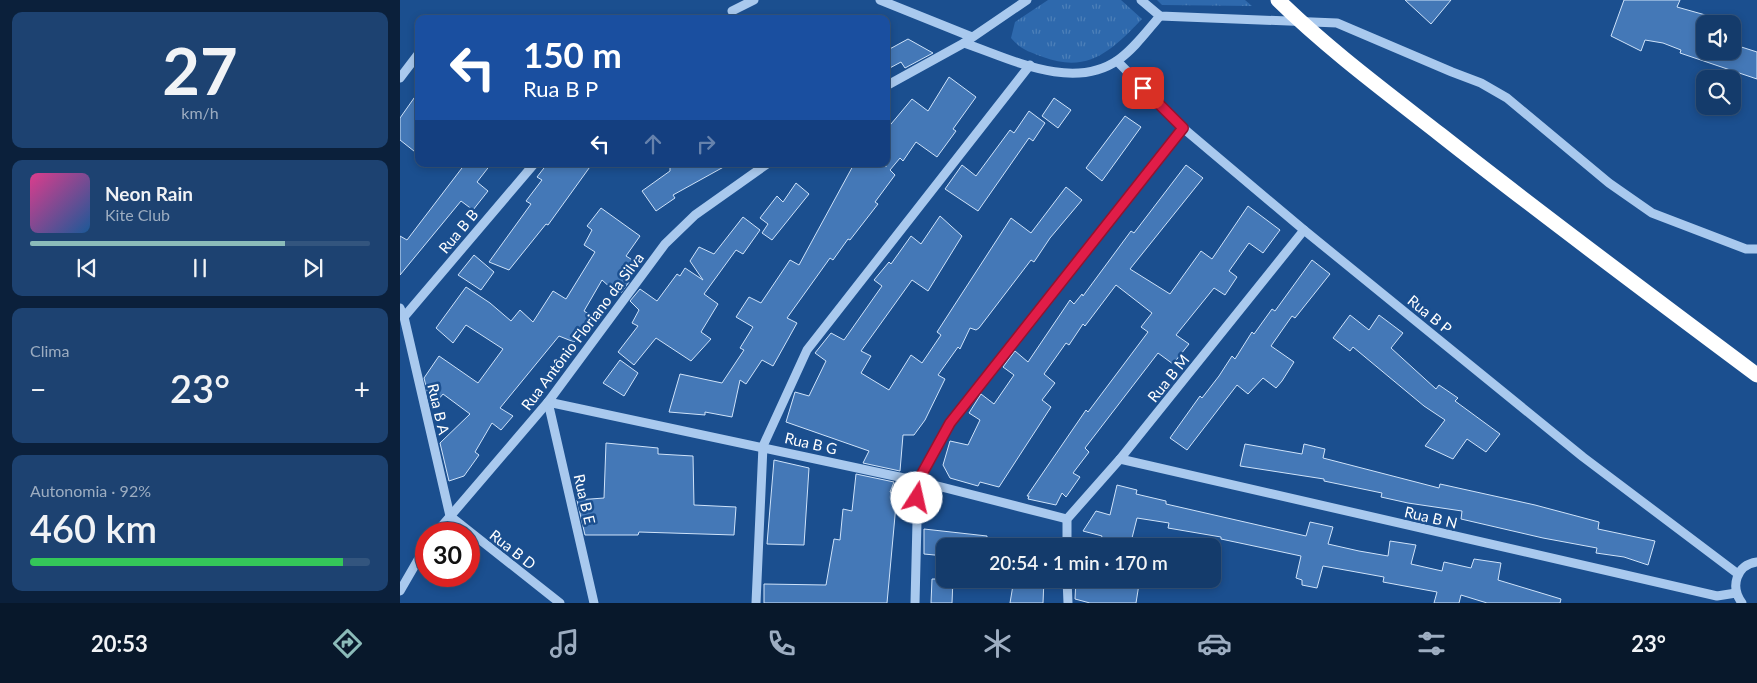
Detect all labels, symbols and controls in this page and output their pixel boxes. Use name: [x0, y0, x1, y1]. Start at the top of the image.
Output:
map controls: [1696, 15, 1741, 115]
button: sound: [1696, 15, 1741, 60]
text: 27: [162, 31, 238, 109]
text: 150 m: [523, 33, 622, 75]
icon: left: [440, 35, 505, 100]
pin: [1122, 67, 1164, 109]
button: search: [1696, 70, 1741, 115]
icon: arrive: [1129, 74, 1157, 102]
text: Rua B P: [523, 75, 598, 102]
text: km/h: [181, 103, 219, 122]
icon: left: [586, 130, 614, 158]
icon: ahead: [639, 130, 667, 158]
icon: right: [692, 130, 720, 158]
text: Neon Rain: [105, 182, 193, 205]
text: Kite Club: [105, 205, 170, 224]
street label: Rua B B: [434, 205, 482, 257]
street label: Rua Antônio Floriano da Silva: [517, 249, 647, 413]
icon: previous: [73, 254, 101, 282]
icon: pause: [186, 254, 214, 282]
icon: next: [299, 254, 327, 282]
street label: Rua B P: [1404, 291, 1456, 337]
text: Clima: [30, 341, 69, 360]
street label: Rua B M: [1143, 350, 1193, 406]
text: 23°: [170, 365, 230, 411]
text: −: [30, 372, 46, 406]
text: +: [354, 372, 370, 406]
street label: Rua B A: [424, 382, 454, 437]
street label: Rua B G: [783, 428, 839, 458]
position arrow: [890, 471, 942, 523]
street label: Rua B E: [570, 472, 600, 526]
text: Autonomia · 92%: [30, 481, 151, 500]
street label: Rua B N: [1403, 502, 1459, 532]
text: 460 km: [30, 505, 157, 551]
speed limit sign: 30: [415, 522, 480, 587]
street label: Rua B D: [486, 525, 540, 573]
text: 20:54 · 1 min · 170 m: [989, 551, 1168, 574]
icon: directions: [330, 626, 365, 661]
icon: music: [547, 626, 582, 661]
icon: phone: [764, 626, 799, 661]
icon: climate: [980, 626, 1015, 661]
icon: car: [1197, 626, 1232, 661]
icon: filters: [1414, 626, 1449, 661]
text: 20:53: [91, 630, 148, 657]
text: 23°: [1631, 630, 1666, 657]

